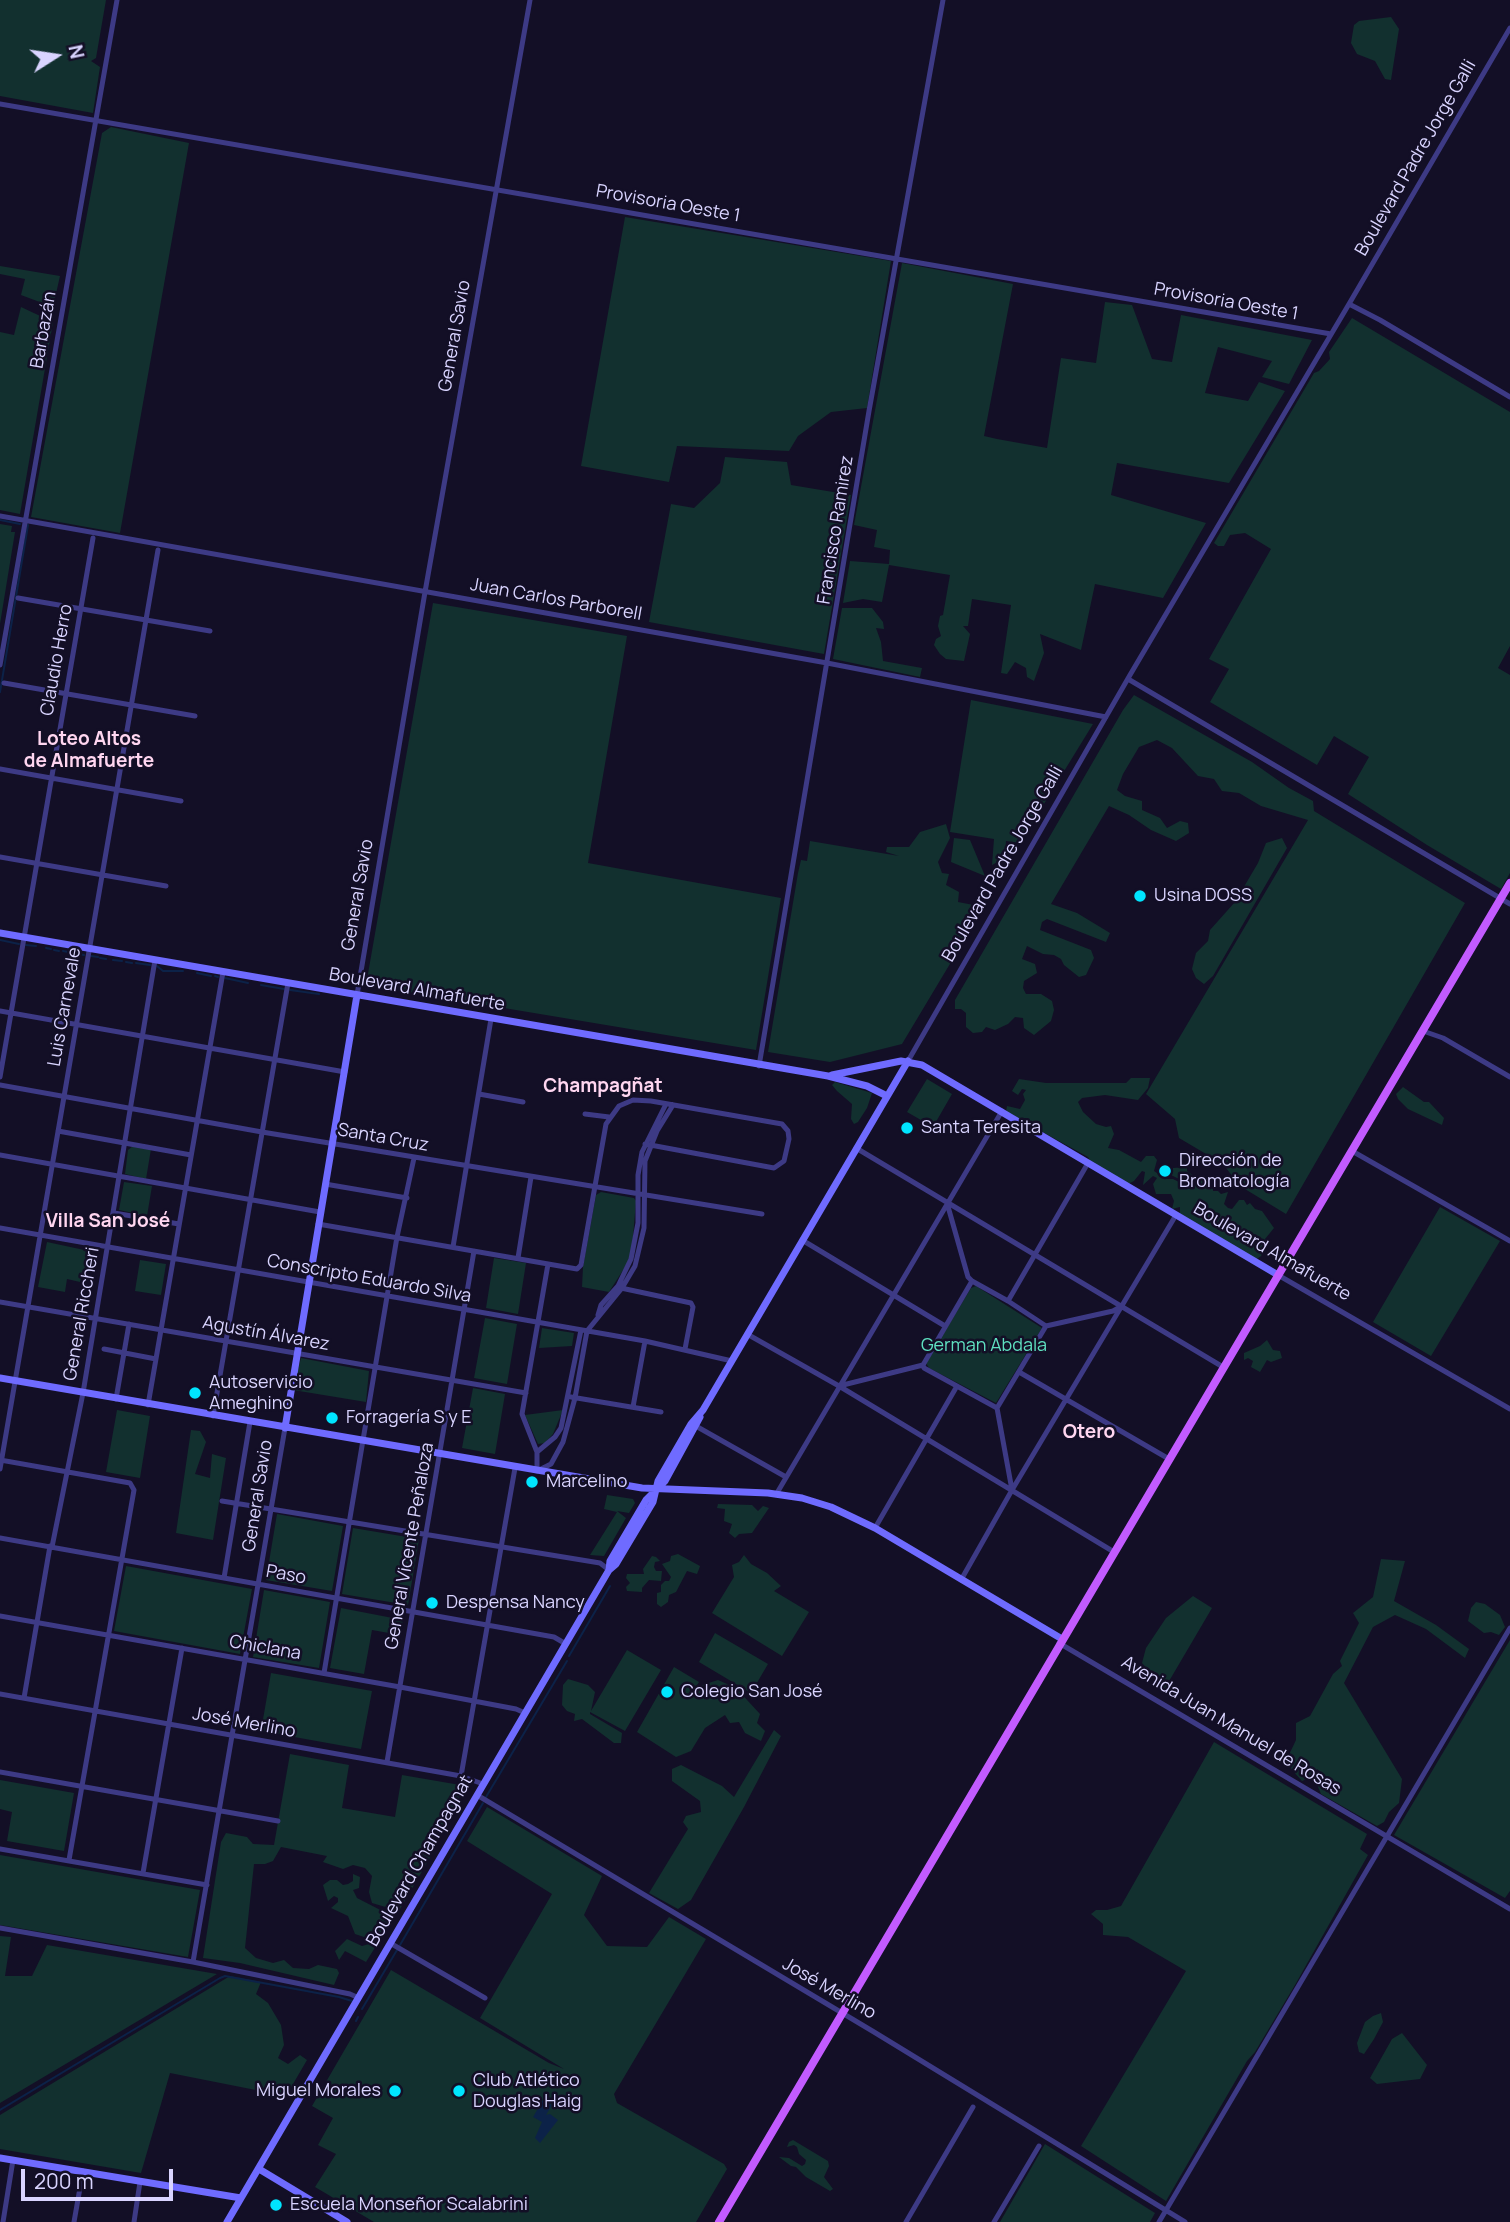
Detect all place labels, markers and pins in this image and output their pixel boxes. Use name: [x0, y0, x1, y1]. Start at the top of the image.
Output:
place label: Usina DOSS: [1154, 885, 1252, 907]
marker: Usina DOSS: [1132, 888, 1148, 904]
place label: Santa Teresita: [921, 1117, 1041, 1139]
marker: Santa Teresita: [899, 1120, 915, 1136]
place label: Dirección de Bromatología: [1179, 1150, 1289, 1192]
marker: Dirección de Bromatología: [1157, 1163, 1173, 1179]
place label: Autoservicio Ameghino: [209, 1372, 313, 1414]
marker: Autoservicio Ameghino: [187, 1385, 203, 1401]
place label: Forragería S y E: [346, 1407, 472, 1429]
marker: Forragería S y E: [324, 1410, 340, 1426]
place label: Marcelino: [546, 1471, 627, 1493]
marker: Marcelino: [524, 1474, 540, 1490]
place label: Despensa Nancy: [446, 1592, 585, 1614]
marker: Despensa Nancy: [424, 1595, 440, 1611]
place label: Colegio San José: [681, 1681, 823, 1703]
marker: Colegio San José: [659, 1684, 675, 1700]
place label: Club Atlético Douglas Haig: [473, 2070, 582, 2112]
place label: Miguel Morales: [256, 2080, 381, 2102]
marker: Miguel Morales: [387, 2083, 403, 2099]
marker: Club Atlético Douglas Haig: [451, 2083, 467, 2099]
place label: Escuela Monseñor Scalabrini: [290, 2194, 528, 2216]
marker: Escuela Monseñor Scalabrini: [268, 2197, 284, 2213]

